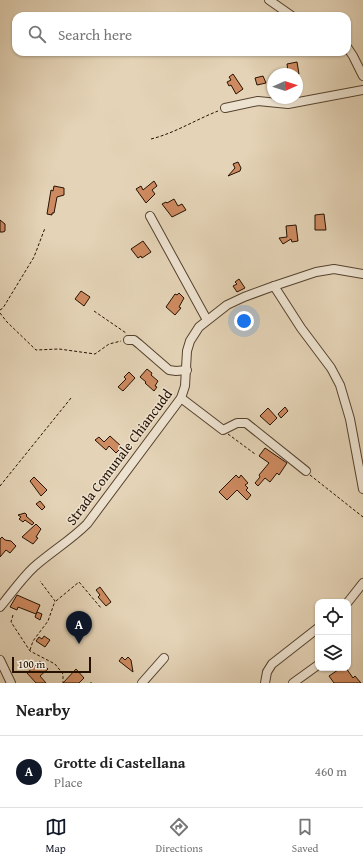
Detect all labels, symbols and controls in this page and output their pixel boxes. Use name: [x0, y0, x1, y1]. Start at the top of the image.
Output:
search box: [12, 12, 351, 56]
icon: search: [26, 23, 48, 45]
text: Search here: [58, 24, 132, 45]
north arrow: [267, 68, 303, 104]
your location: [234, 311, 254, 331]
street label: Strada Comunale Chiancudd: [61, 384, 177, 529]
map controls: [315, 599, 351, 671]
button: locate: [315, 599, 351, 635]
pin: A: [66, 611, 92, 644]
button: layers: [315, 635, 351, 671]
scale bar: [12, 655, 91, 674]
text: 100 m: [18, 656, 45, 672]
text: Nearby: [16, 697, 70, 722]
text: Grotte di Castellana: [54, 752, 186, 773]
text: A: [25, 762, 33, 781]
text: 460 m: [315, 762, 347, 781]
text: Place: [54, 773, 83, 792]
tab: Map: [45, 816, 67, 856]
tab: Directions: [156, 816, 203, 856]
tab: Saved: [292, 816, 318, 856]

